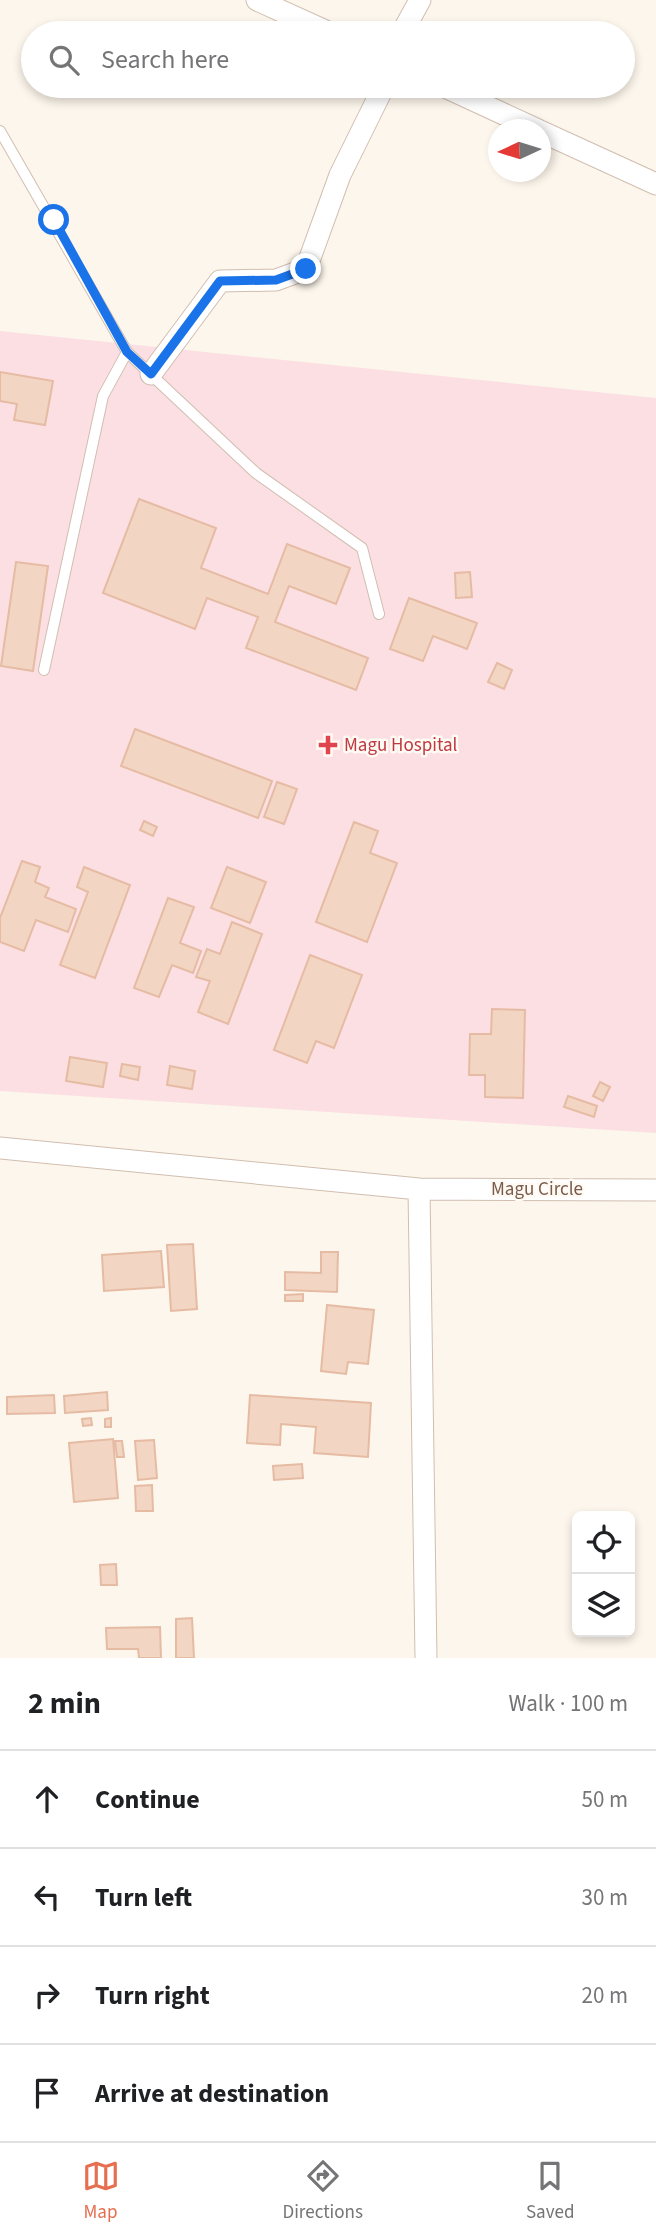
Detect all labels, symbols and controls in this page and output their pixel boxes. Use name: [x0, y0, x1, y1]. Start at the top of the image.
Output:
search box: [21, 21, 635, 98]
icon: search: [45, 41, 83, 79]
text: Search here: [101, 41, 229, 78]
north arrow: [488, 119, 551, 182]
route start: [38, 204, 69, 235]
route end: [290, 253, 321, 284]
place label: Magu Hospital: [344, 732, 458, 759]
marker: Magu Hospital: [318, 735, 338, 755]
street label: Magu Circle: [491, 1176, 583, 1203]
map controls: [572, 1511, 635, 1637]
button: locate: [572, 1511, 635, 1574]
button: layers: [572, 1574, 635, 1637]
text: 2 min: [28, 1682, 101, 1725]
text: Walk · 100 m: [509, 1687, 628, 1720]
icon: ahead: [28, 1780, 66, 1818]
text: Continue: [95, 1781, 200, 1818]
text: 50 m: [581, 1783, 628, 1816]
icon: left: [28, 1878, 66, 1916]
text: Turn left: [95, 1879, 192, 1916]
text: 30 m: [581, 1881, 628, 1914]
icon: right: [28, 1976, 66, 2014]
text: Turn right: [95, 1977, 210, 2014]
text: 20 m: [581, 1979, 628, 2012]
icon: arrive: [28, 2074, 66, 2112]
text: Arrive at destination: [95, 2075, 329, 2112]
tab: Map: [82, 2157, 120, 2226]
tab: Directions: [283, 2157, 363, 2226]
tab: Saved: [526, 2157, 574, 2226]

